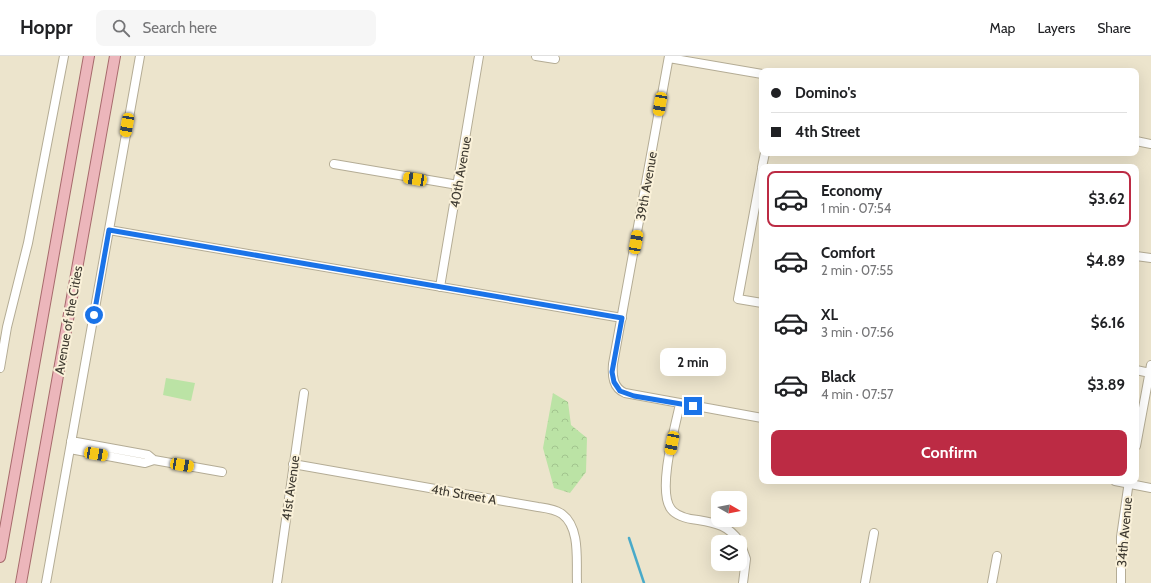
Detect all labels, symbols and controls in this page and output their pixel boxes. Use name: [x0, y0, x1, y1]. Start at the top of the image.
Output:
search box: [96, 10, 376, 46]
text: Hoppr: [20, 16, 72, 39]
icon: search: [110, 17, 132, 39]
text: Search here: [142, 19, 217, 37]
text: Map: [990, 19, 1015, 37]
text: Layers: [1037, 19, 1075, 37]
text: Share: [1097, 19, 1131, 37]
text: Domino's: [795, 84, 856, 102]
car: [652, 91, 668, 117]
car: [119, 112, 135, 138]
text: 4th Street: [795, 123, 860, 141]
street label: 40th Avenue: [446, 135, 474, 209]
street label: 39th Avenue: [632, 150, 660, 222]
car: [402, 171, 428, 187]
icon: car: [773, 181, 809, 217]
text: Economy: [821, 182, 882, 200]
text: $3.62: [1089, 190, 1125, 208]
text: 1 min · 07:54: [821, 200, 891, 216]
car: [628, 229, 644, 255]
icon: car: [773, 243, 809, 279]
text: Comfort: [821, 244, 875, 262]
text: $4.89: [1086, 252, 1125, 270]
text: 2 min · 07:55: [821, 262, 893, 278]
street label: Avenue of the Cities: [51, 264, 86, 375]
icon: car: [773, 305, 809, 341]
route start: [85, 306, 103, 324]
text: XL: [821, 306, 838, 324]
text: $6.16: [1091, 314, 1125, 332]
text: 3 min · 07:56: [821, 324, 894, 340]
callout: 2 min: [660, 348, 726, 376]
text: 2 min: [677, 354, 709, 370]
icon: car: [773, 367, 809, 403]
text: Black: [821, 368, 856, 386]
text: $3.89: [1087, 376, 1125, 394]
text: 4 min · 07:57: [821, 386, 894, 402]
route end: [684, 397, 702, 415]
car: [664, 430, 680, 456]
button: Confirm: [771, 430, 1127, 476]
car: [83, 446, 109, 462]
street label: 41st Avenue: [278, 454, 303, 522]
car: [169, 457, 195, 473]
street label: 4th Street A: [430, 480, 498, 508]
north arrow: [711, 491, 747, 527]
map controls: [711, 491, 747, 571]
street label: 34th Avenue: [1113, 496, 1135, 568]
button: layers: [711, 535, 747, 571]

